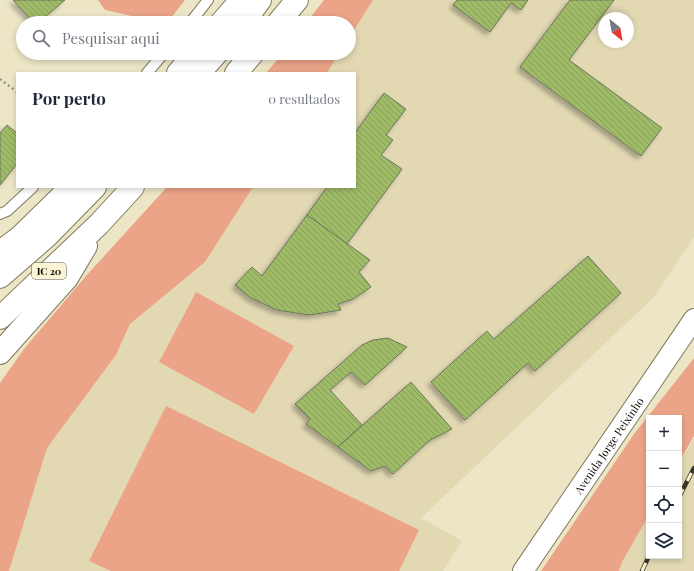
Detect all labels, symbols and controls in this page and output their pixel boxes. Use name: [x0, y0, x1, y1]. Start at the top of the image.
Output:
north arrow: [598, 12, 634, 48]
search box: [16, 16, 356, 60]
icon: search: [30, 27, 52, 49]
text: Pesquisar aqui: [62, 28, 160, 48]
text: Por perto: [32, 87, 106, 109]
text: 0 resultados: [268, 90, 340, 107]
road number: IC 20: [32, 263, 66, 279]
street label: Avenida Jorge Peixinho: [570, 394, 646, 497]
map controls: [646, 415, 682, 559]
button: +: [646, 415, 682, 451]
button: −: [646, 451, 682, 487]
button: locate: [646, 487, 682, 523]
button: layers: [646, 523, 682, 559]

